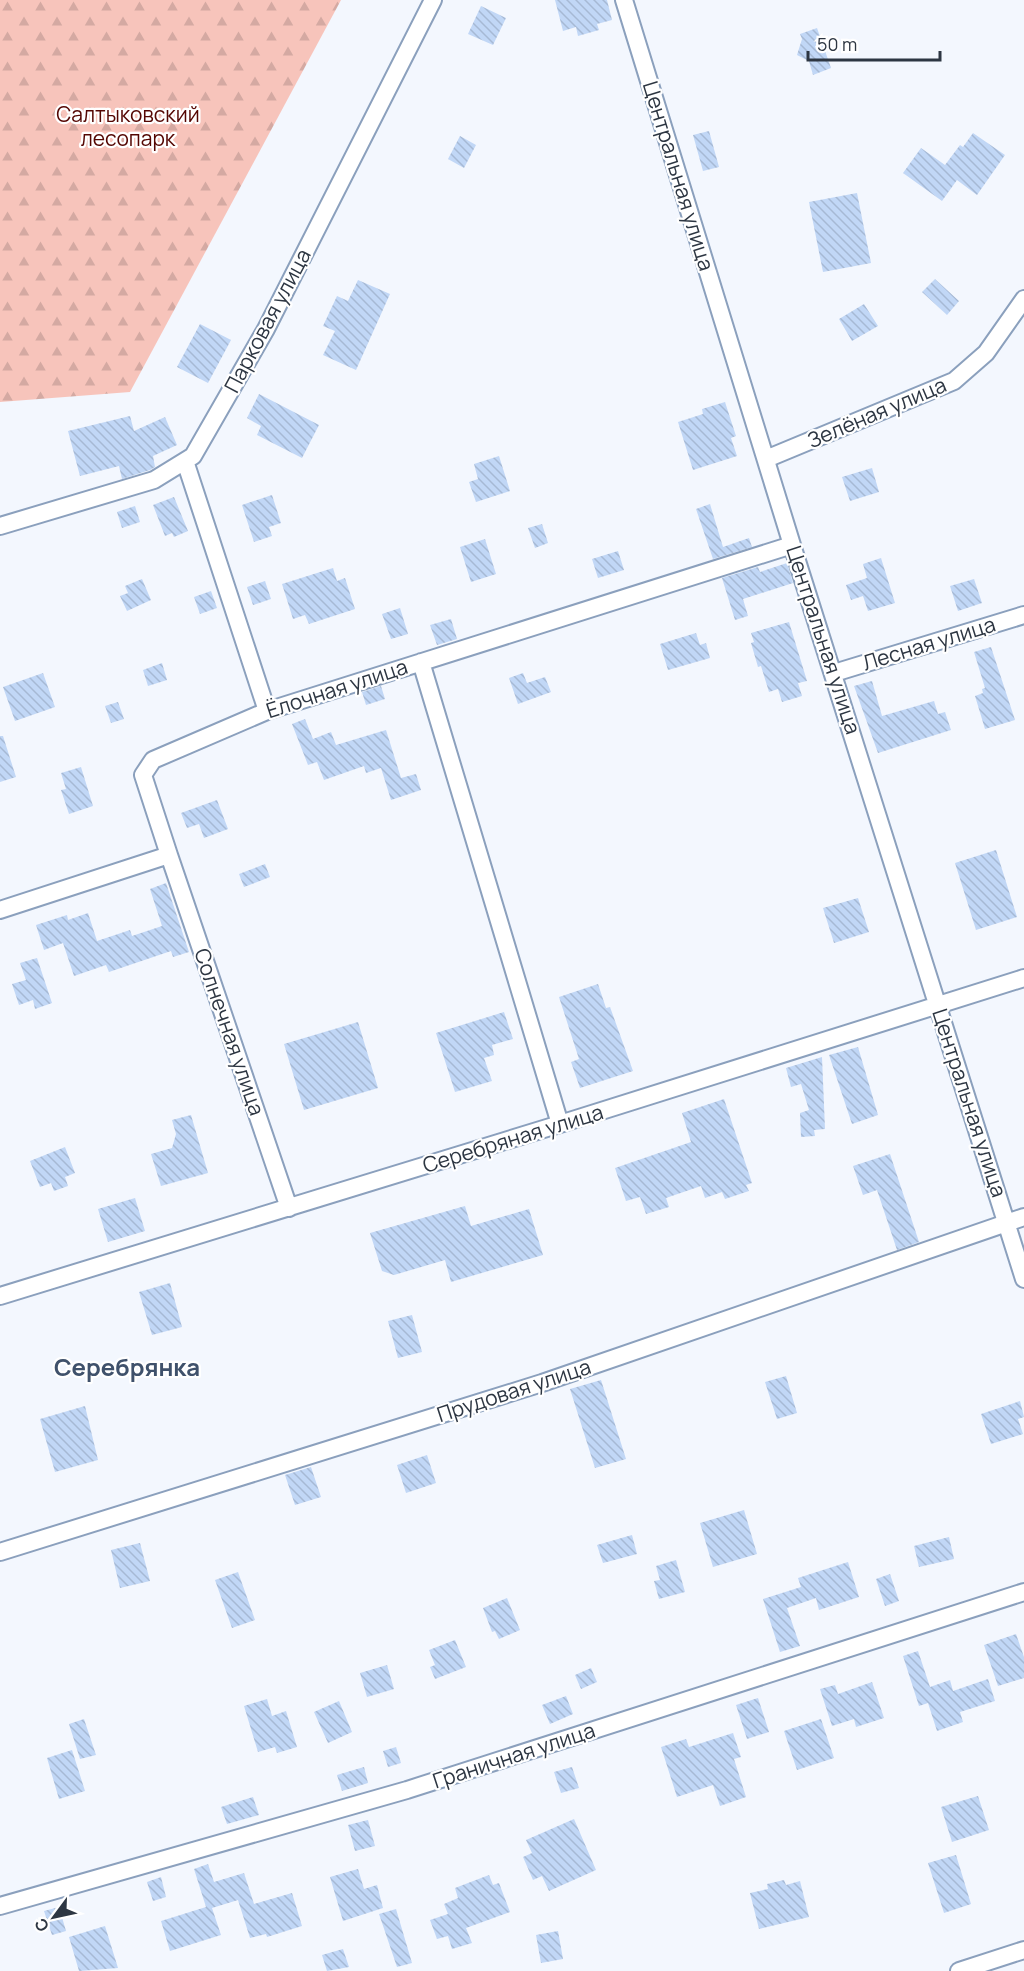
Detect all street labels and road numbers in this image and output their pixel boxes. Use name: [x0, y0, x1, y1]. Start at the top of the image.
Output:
street label: Центральная улица: [637, 78, 721, 274]
street label: Парковая улица: [217, 244, 317, 397]
street label: Зелёная улица: [803, 370, 950, 454]
street label: Центральная улица: [780, 542, 868, 738]
street label: Лесная улица: [859, 610, 999, 677]
street label: Ёлочная улица: [262, 652, 411, 724]
street label: Солнечная улица: [188, 944, 272, 1119]
street label: Центральная улица: [926, 1005, 1014, 1201]
street label: Серебряная улица: [419, 1097, 606, 1179]
street label: Прудовая улица: [433, 1352, 594, 1428]
street label: Граничная улица: [429, 1716, 598, 1795]

